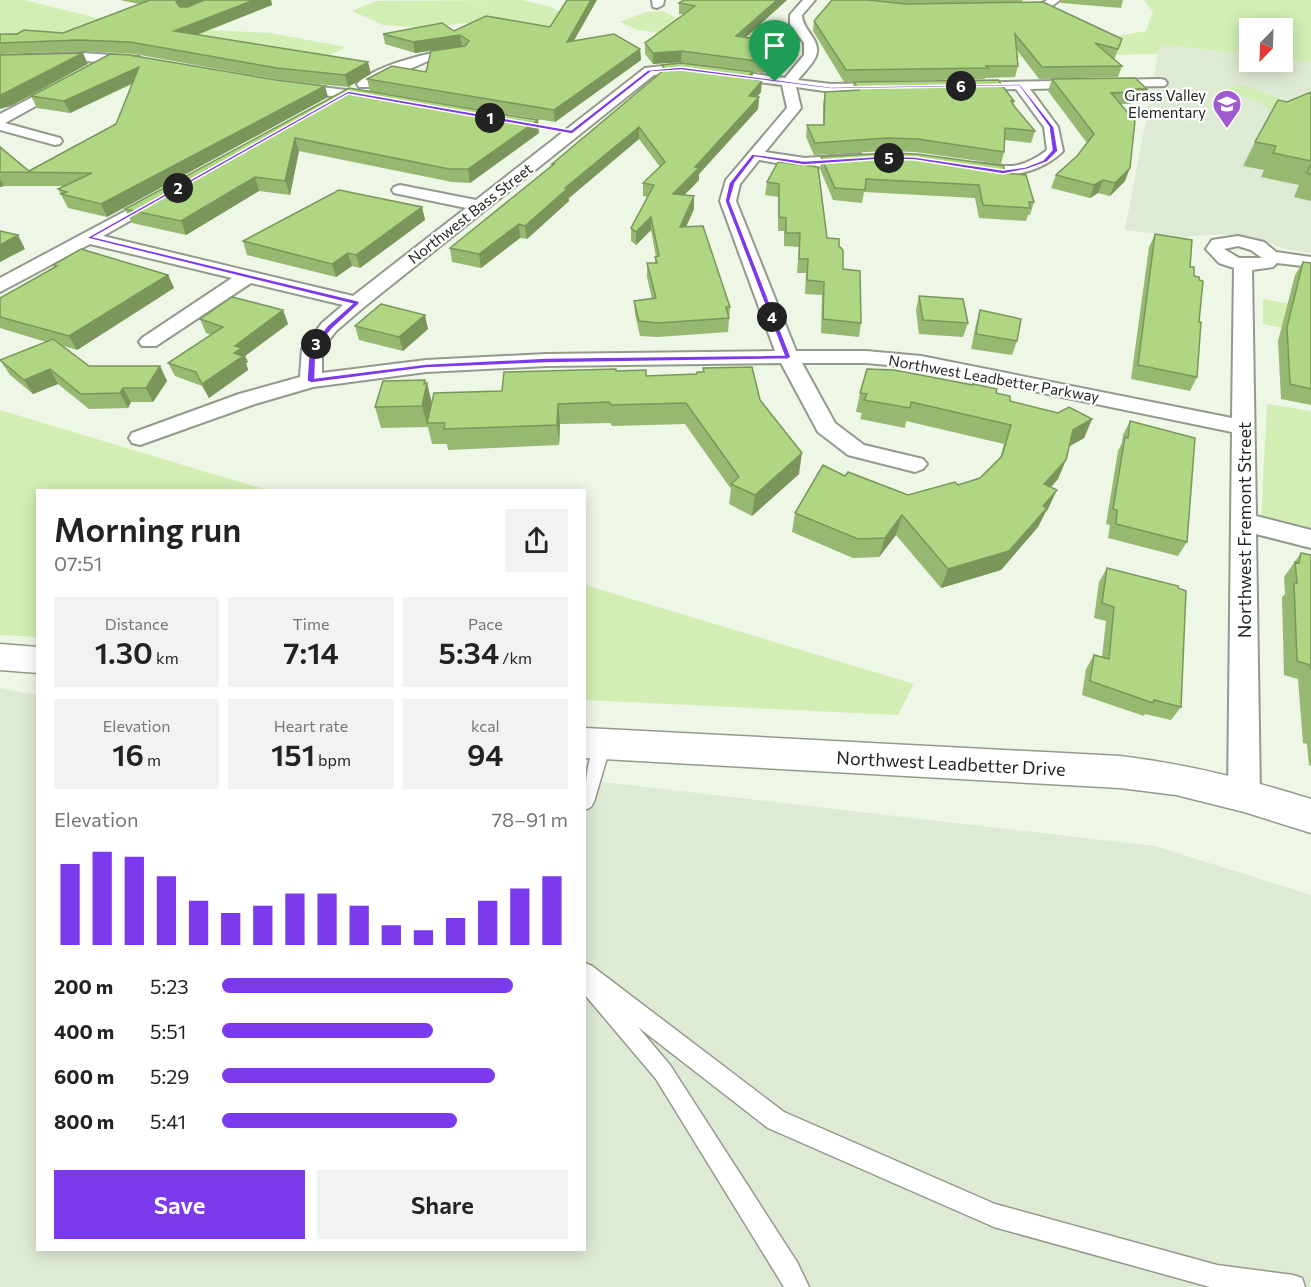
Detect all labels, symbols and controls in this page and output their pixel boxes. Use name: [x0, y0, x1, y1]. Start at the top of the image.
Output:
north arrow: [1239, 18, 1293, 72]
map controls: [1239, 18, 1293, 72]
pin: [749, 20, 800, 82]
icon: arrive: [758, 29, 791, 62]
pin: 6: [946, 71, 976, 101]
text: 6: [956, 76, 966, 95]
place label: Grass Valley Elementary: [1124, 86, 1206, 121]
school or university icon: Grass Valley Elementary: [1211, 88, 1243, 130]
pin: 1: [475, 103, 505, 133]
text: 1: [486, 108, 494, 127]
pin: 5: [874, 143, 904, 173]
text: 5: [884, 148, 894, 167]
street label: Northwest Bass Street: [404, 159, 536, 267]
pin: 2: [163, 173, 193, 203]
text: 2: [173, 178, 183, 197]
pin: 4: [757, 302, 787, 332]
text: 4: [767, 307, 777, 326]
pin: 3: [301, 329, 331, 359]
text: 3: [311, 334, 321, 353]
street label: Northwest Leadbetter Parkway: [887, 351, 1101, 405]
street label: Northwest Fremont Street: [1233, 422, 1255, 638]
text: Morning run: [54, 508, 241, 549]
button: share: [505, 509, 568, 572]
text: 07:51: [54, 551, 102, 575]
text: Distance: [105, 614, 168, 633]
text: Time: [293, 614, 329, 633]
text: Pace: [468, 614, 503, 633]
text: 1.30: [95, 633, 153, 670]
text: 7:14: [283, 633, 339, 670]
text: 5:34: [439, 633, 499, 670]
text: km: [153, 648, 179, 667]
text: /km: [499, 648, 532, 667]
text: Elevation: [103, 716, 170, 735]
text: Heart rate: [274, 716, 348, 735]
text: kcal: [471, 716, 500, 735]
text: 16: [112, 735, 144, 772]
text: 151: [271, 735, 315, 772]
text: 94: [467, 735, 504, 772]
street label: Northwest Leadbetter Drive: [836, 746, 1066, 780]
text: m: [144, 750, 161, 769]
text: bpm: [315, 750, 351, 769]
text: Elevation: [54, 807, 139, 831]
text: 78–91 m: [492, 807, 568, 831]
text: 200 m: [54, 974, 113, 998]
text: 5:23: [150, 974, 189, 998]
text: 400 m: [54, 1019, 114, 1043]
text: 5:51: [150, 1019, 186, 1043]
text: 600 m: [54, 1064, 114, 1088]
text: 5:29: [150, 1064, 189, 1088]
text: 800 m: [54, 1109, 114, 1133]
text: 5:41: [150, 1109, 186, 1133]
button: Save: [54, 1170, 305, 1239]
button: Share: [317, 1170, 568, 1239]

